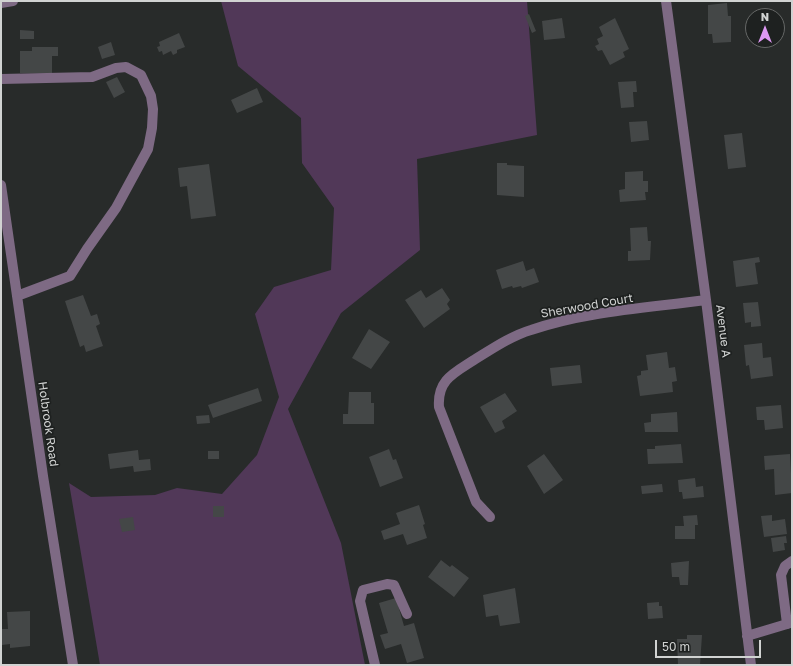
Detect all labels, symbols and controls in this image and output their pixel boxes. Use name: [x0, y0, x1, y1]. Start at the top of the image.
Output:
north arrow: [745, 8, 785, 48]
text: N: [761, 10, 769, 23]
street label: Sherwood Court: [540, 291, 634, 321]
street label: Avenue A: [713, 304, 733, 358]
street label: Holbrook Road: [35, 381, 61, 467]
scale bar: [657, 632, 763, 658]
text: 50 m: [662, 639, 690, 654]

